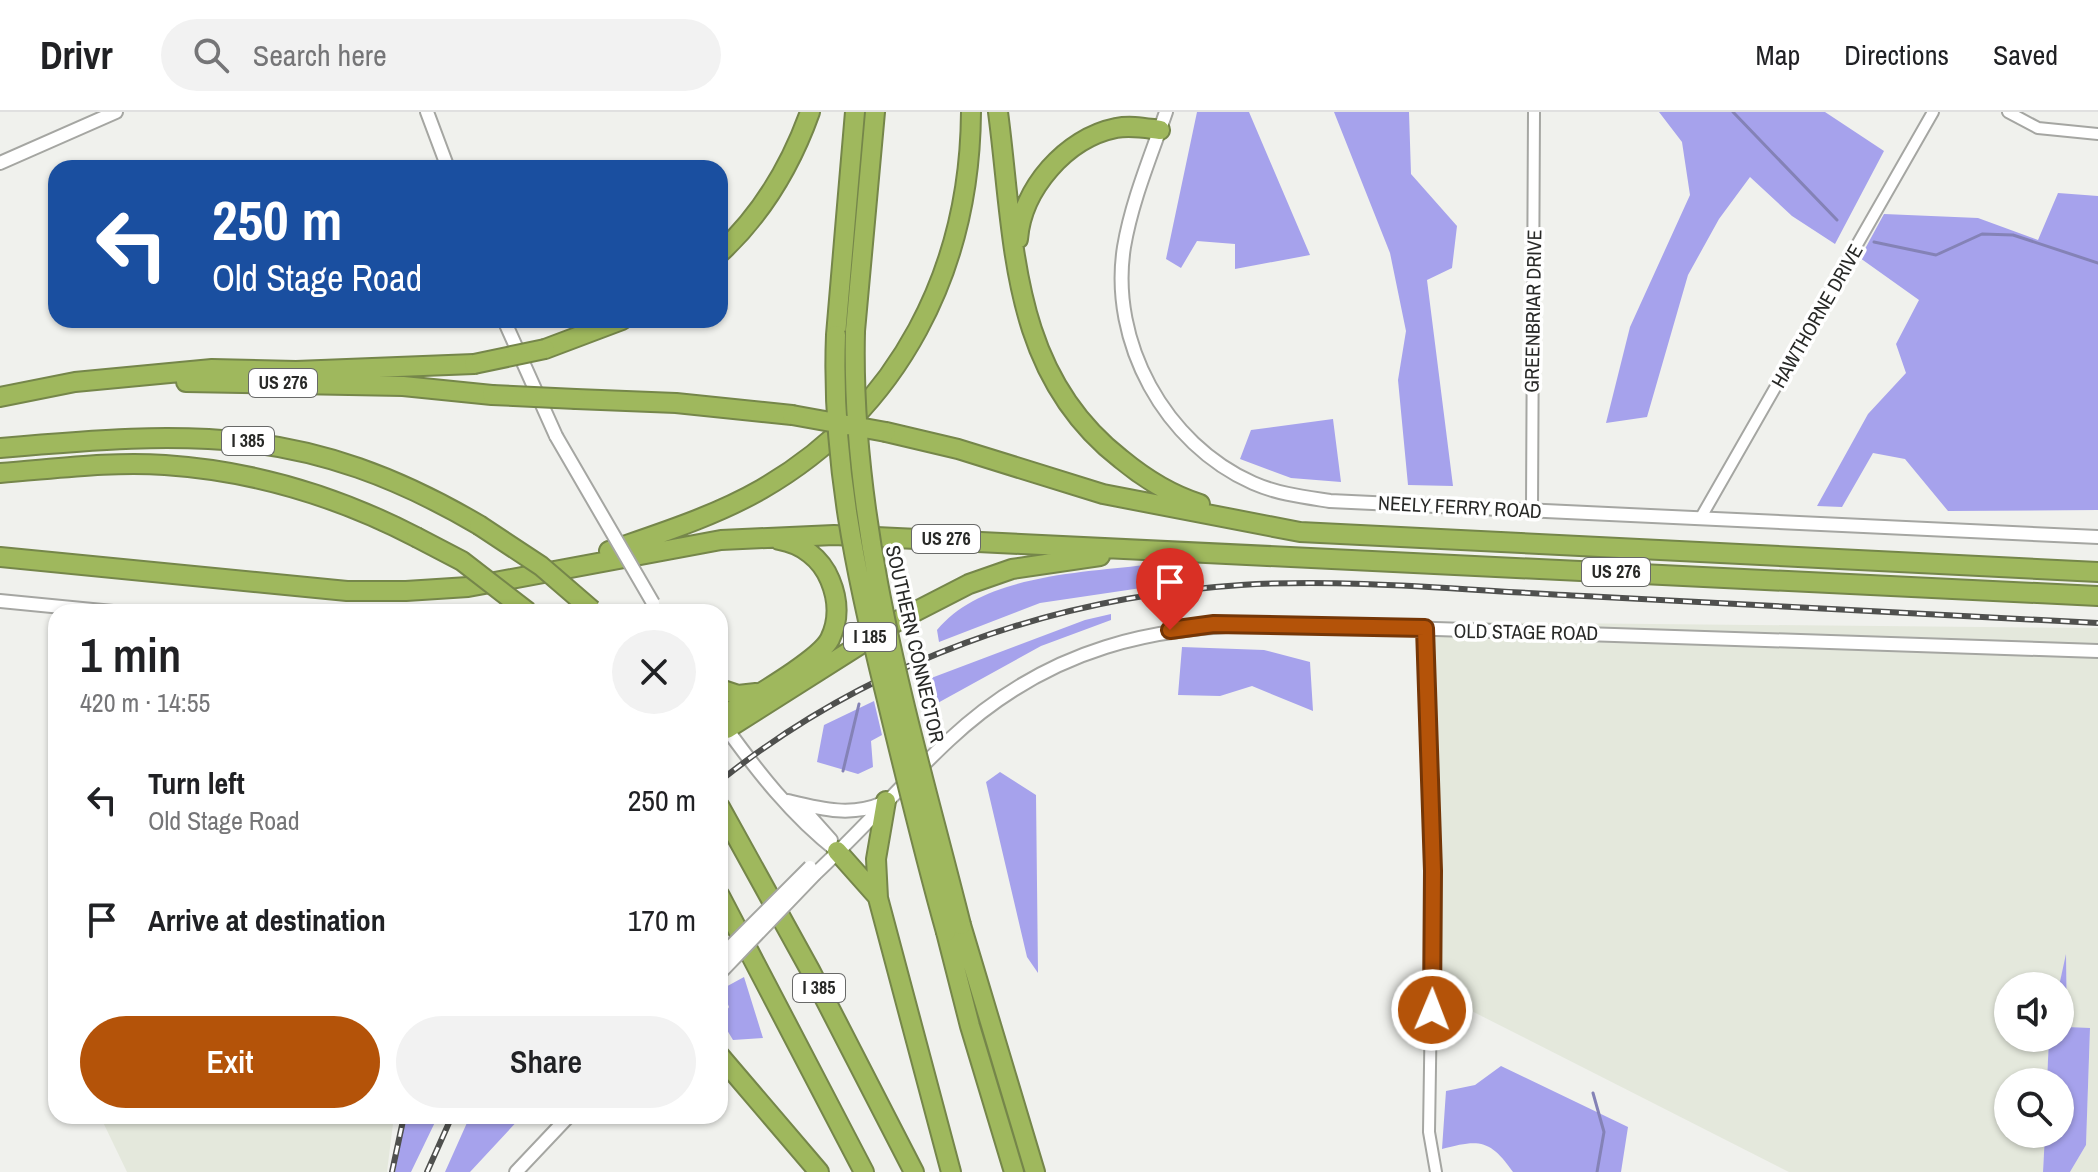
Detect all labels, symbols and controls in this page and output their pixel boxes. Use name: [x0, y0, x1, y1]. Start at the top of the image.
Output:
search box: [161, 19, 721, 91]
text: Drivr: [40, 30, 113, 81]
icon: search: [189, 33, 233, 77]
text: Search here: [253, 35, 387, 75]
text: Map: [1756, 36, 1800, 74]
text: Directions: [1844, 36, 1949, 74]
text: Saved: [1993, 36, 2058, 74]
text: 250 m: [212, 182, 342, 257]
icon: left: [80, 192, 184, 296]
street label: GREENBRIAR DRIVE: [1518, 229, 1547, 393]
street label: HAWTHORNE DRIVE: [1764, 239, 1869, 392]
text: Old Stage Road: [212, 254, 422, 302]
road number: US 276: [249, 369, 317, 397]
road number: I 385: [222, 427, 274, 455]
street label: NEELY FERRY ROAD: [1378, 489, 1543, 524]
road number: US 276: [912, 525, 980, 553]
street label: SOUTHERN CONNECTOR: [880, 542, 951, 745]
pin: [1136, 548, 1204, 630]
road number: US 276: [1582, 558, 1650, 586]
icon: arrive: [1148, 560, 1192, 604]
street label: OLD STAGE ROAD: [1453, 617, 1599, 646]
text: 1 min: [80, 622, 181, 687]
road number: I 185: [844, 623, 896, 651]
button: close: [612, 630, 696, 714]
text: 420 m · 14:55: [80, 685, 210, 720]
text: Turn left: [148, 763, 245, 803]
icon: left: [80, 778, 124, 822]
text: 250 m: [628, 780, 696, 820]
text: Old Stage Road: [148, 803, 300, 838]
icon: arrive: [80, 898, 124, 942]
text: Arrive at destination: [148, 900, 386, 940]
text: 170 m: [628, 900, 696, 940]
position arrow: [1390, 968, 1474, 1052]
map controls: [1994, 972, 2074, 1148]
button: sound: [1994, 972, 2074, 1052]
road number: I 385: [793, 974, 845, 1002]
button: Exit: [80, 1016, 380, 1108]
button: Share: [396, 1016, 696, 1108]
button: search: [1994, 1068, 2074, 1148]

